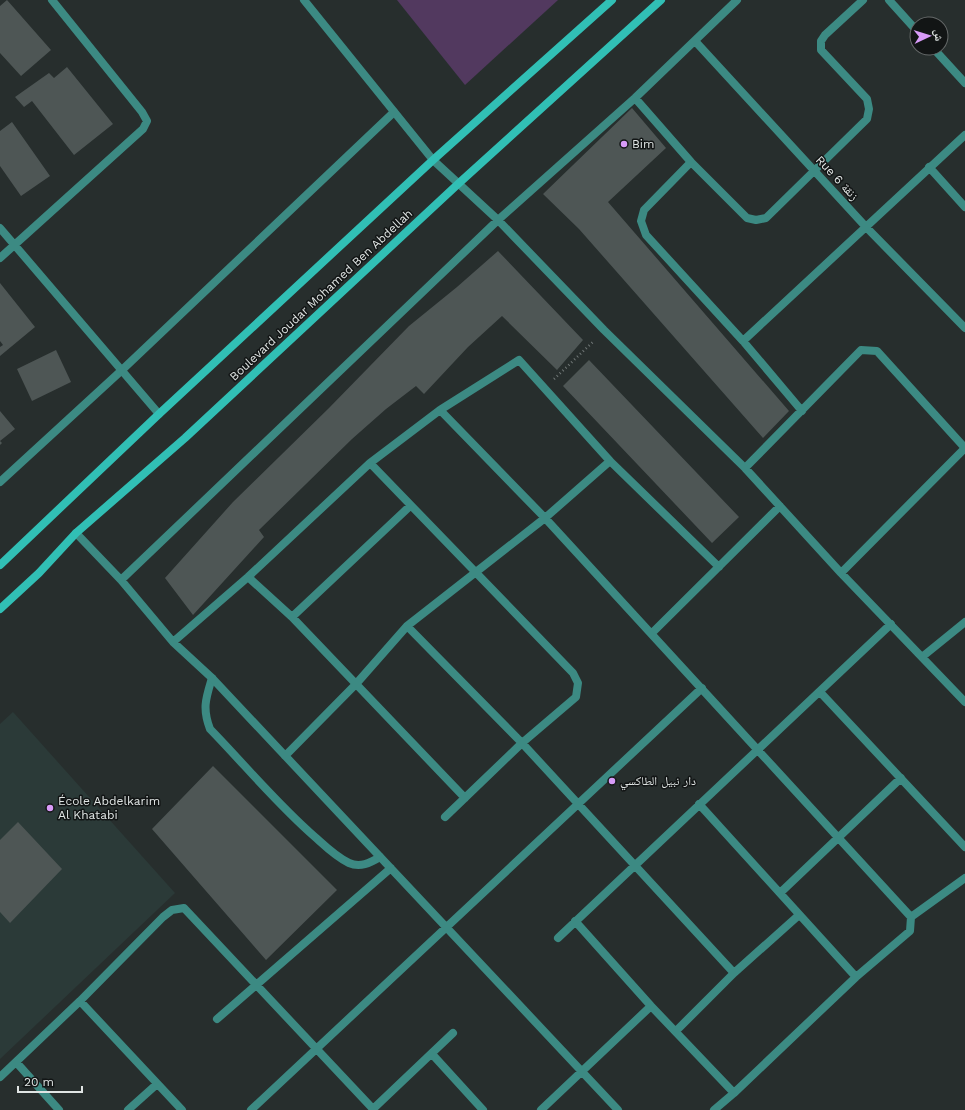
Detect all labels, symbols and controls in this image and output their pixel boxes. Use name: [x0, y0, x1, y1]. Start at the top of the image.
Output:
north arrow: [909, 16, 949, 56]
text: ش: [931, 29, 945, 42]
place label: Bim: [632, 137, 654, 151]
marker: Bim: [619, 139, 629, 149]
street label: Rue 6 زنقة: [813, 153, 861, 203]
street label: Boulevard Joudar Mohamed Ben Abdellah: [227, 206, 415, 384]
place label: دار نبيل الطاكسي: [620, 774, 696, 791]
marker: دار نبيل الطاكسي: [607, 776, 617, 786]
place label: École Abdelkarim Al Khatabi: [58, 794, 160, 822]
marker: École Abdelkarim Al Khatabi: [45, 803, 55, 813]
scale bar: [18, 1068, 82, 1094]
text: 20 m: [24, 1075, 54, 1089]

